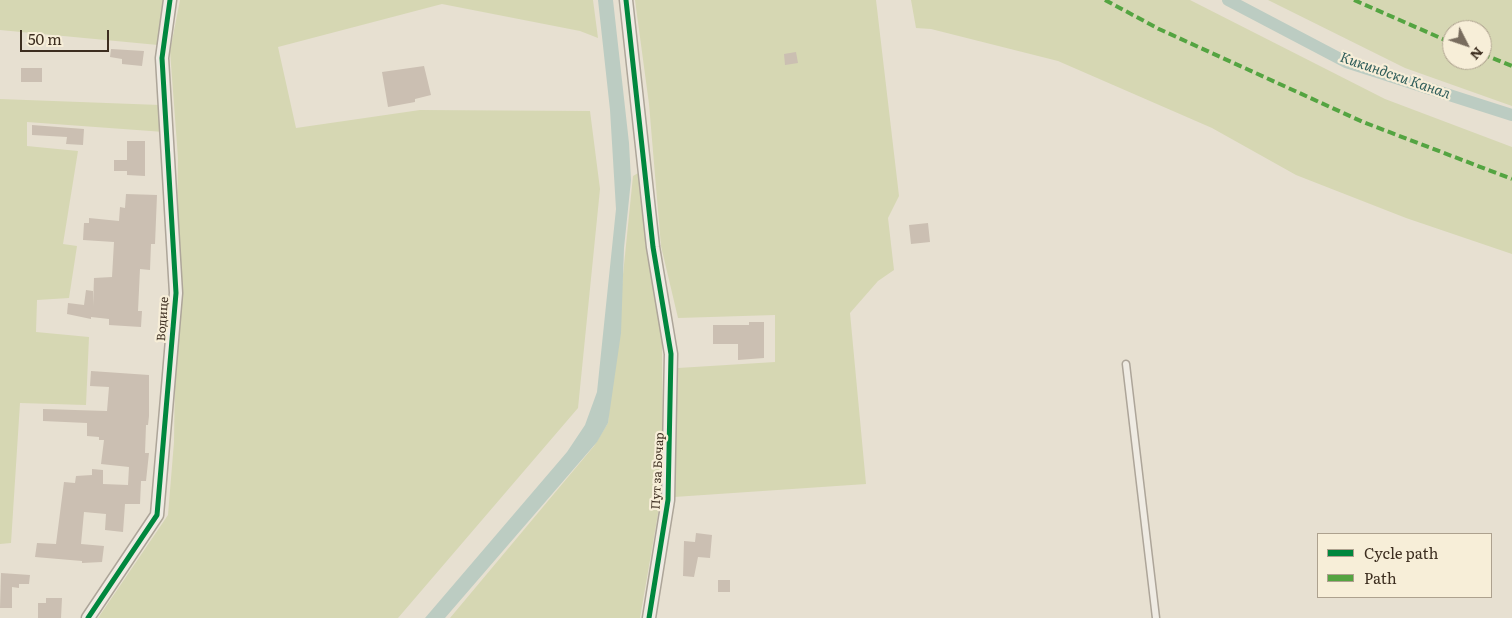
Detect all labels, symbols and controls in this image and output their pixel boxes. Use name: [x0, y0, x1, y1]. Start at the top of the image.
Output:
scale bar: [22, 20, 111, 52]
north arrow: [1442, 20, 1492, 70]
text: 50 m: [28, 27, 62, 50]
text: N: [1466, 43, 1489, 65]
water label: Кикиндски Канал: [1338, 49, 1452, 103]
street label: Водице: [154, 296, 172, 342]
street label: Пут за Бочар: [649, 432, 667, 510]
legend: [1317, 533, 1492, 598]
text: Cycle path: [1364, 541, 1438, 564]
text: Path: [1364, 566, 1397, 589]

